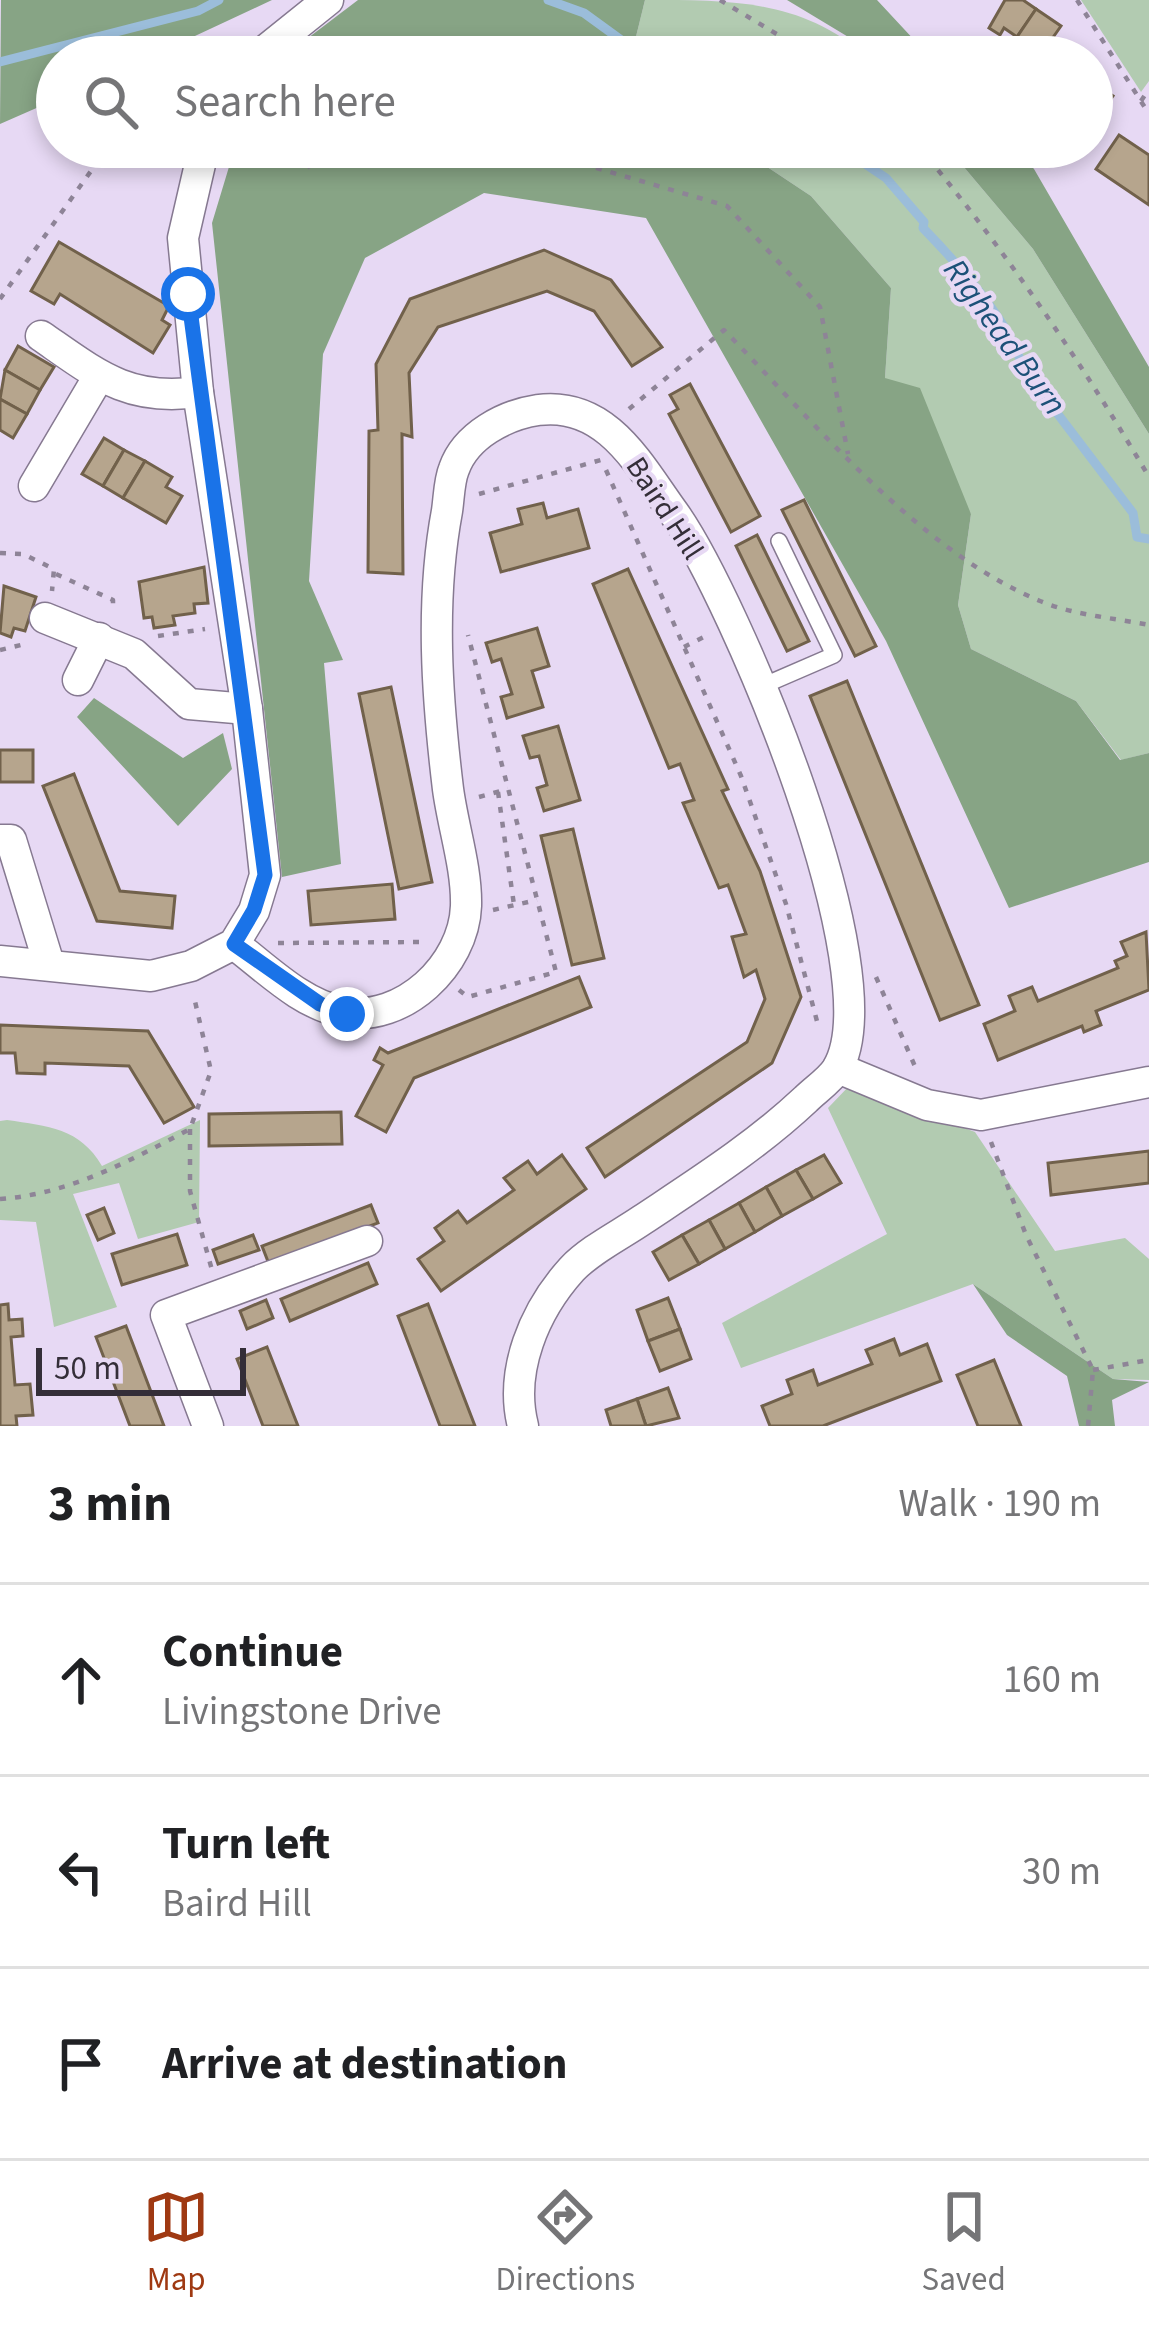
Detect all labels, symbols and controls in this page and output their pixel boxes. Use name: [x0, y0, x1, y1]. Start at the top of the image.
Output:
search box: [36, 36, 1113, 168]
icon: search: [78, 69, 144, 135]
text: Search here: [174, 70, 396, 134]
water label: Righead Burn: [932, 249, 1078, 425]
route start: [161, 267, 215, 321]
street label: Baird Hill: [615, 448, 714, 568]
route end: [320, 987, 374, 1041]
scale bar: [36, 1342, 246, 1395]
text: 50 m: [54, 1345, 121, 1392]
text: 3 min: [48, 1468, 172, 1540]
text: Walk · 190 m: [898, 1476, 1101, 1532]
text: Continue: [162, 1620, 343, 1684]
icon: ahead: [48, 1647, 114, 1713]
text: 160 m: [1003, 1652, 1101, 1708]
text: Livingstone Drive: [162, 1684, 442, 1740]
text: Turn left: [162, 1812, 330, 1876]
icon: left: [48, 1839, 114, 1905]
text: 30 m: [1022, 1844, 1101, 1900]
text: Baird Hill: [162, 1876, 312, 1932]
icon: arrive: [48, 2031, 114, 2097]
text: Arrive at destination: [162, 2032, 567, 2096]
tab: Map: [143, 2184, 209, 2303]
tab: Directions: [496, 2184, 635, 2303]
tab: Saved: [922, 2184, 1006, 2303]

